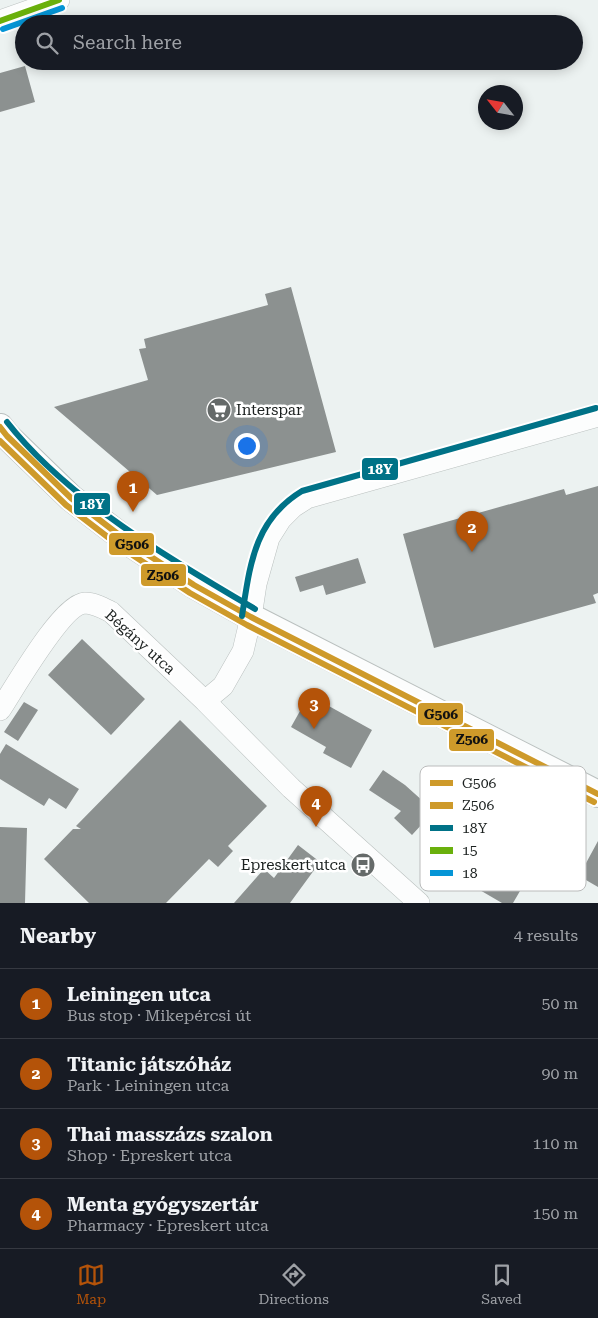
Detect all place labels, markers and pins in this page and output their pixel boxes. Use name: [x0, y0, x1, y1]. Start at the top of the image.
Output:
supermarket icon: Interspar: [206, 397, 232, 423]
place label: Interspar: [236, 401, 302, 419]
pin: 1: [117, 471, 149, 512]
pin: 2: [456, 511, 488, 552]
pin: 3: [298, 688, 330, 729]
pin: 4: [300, 786, 332, 827]
bus stop icon: Epreskert utca: [350, 852, 376, 878]
place label: Epreskert utca: [241, 856, 346, 874]

